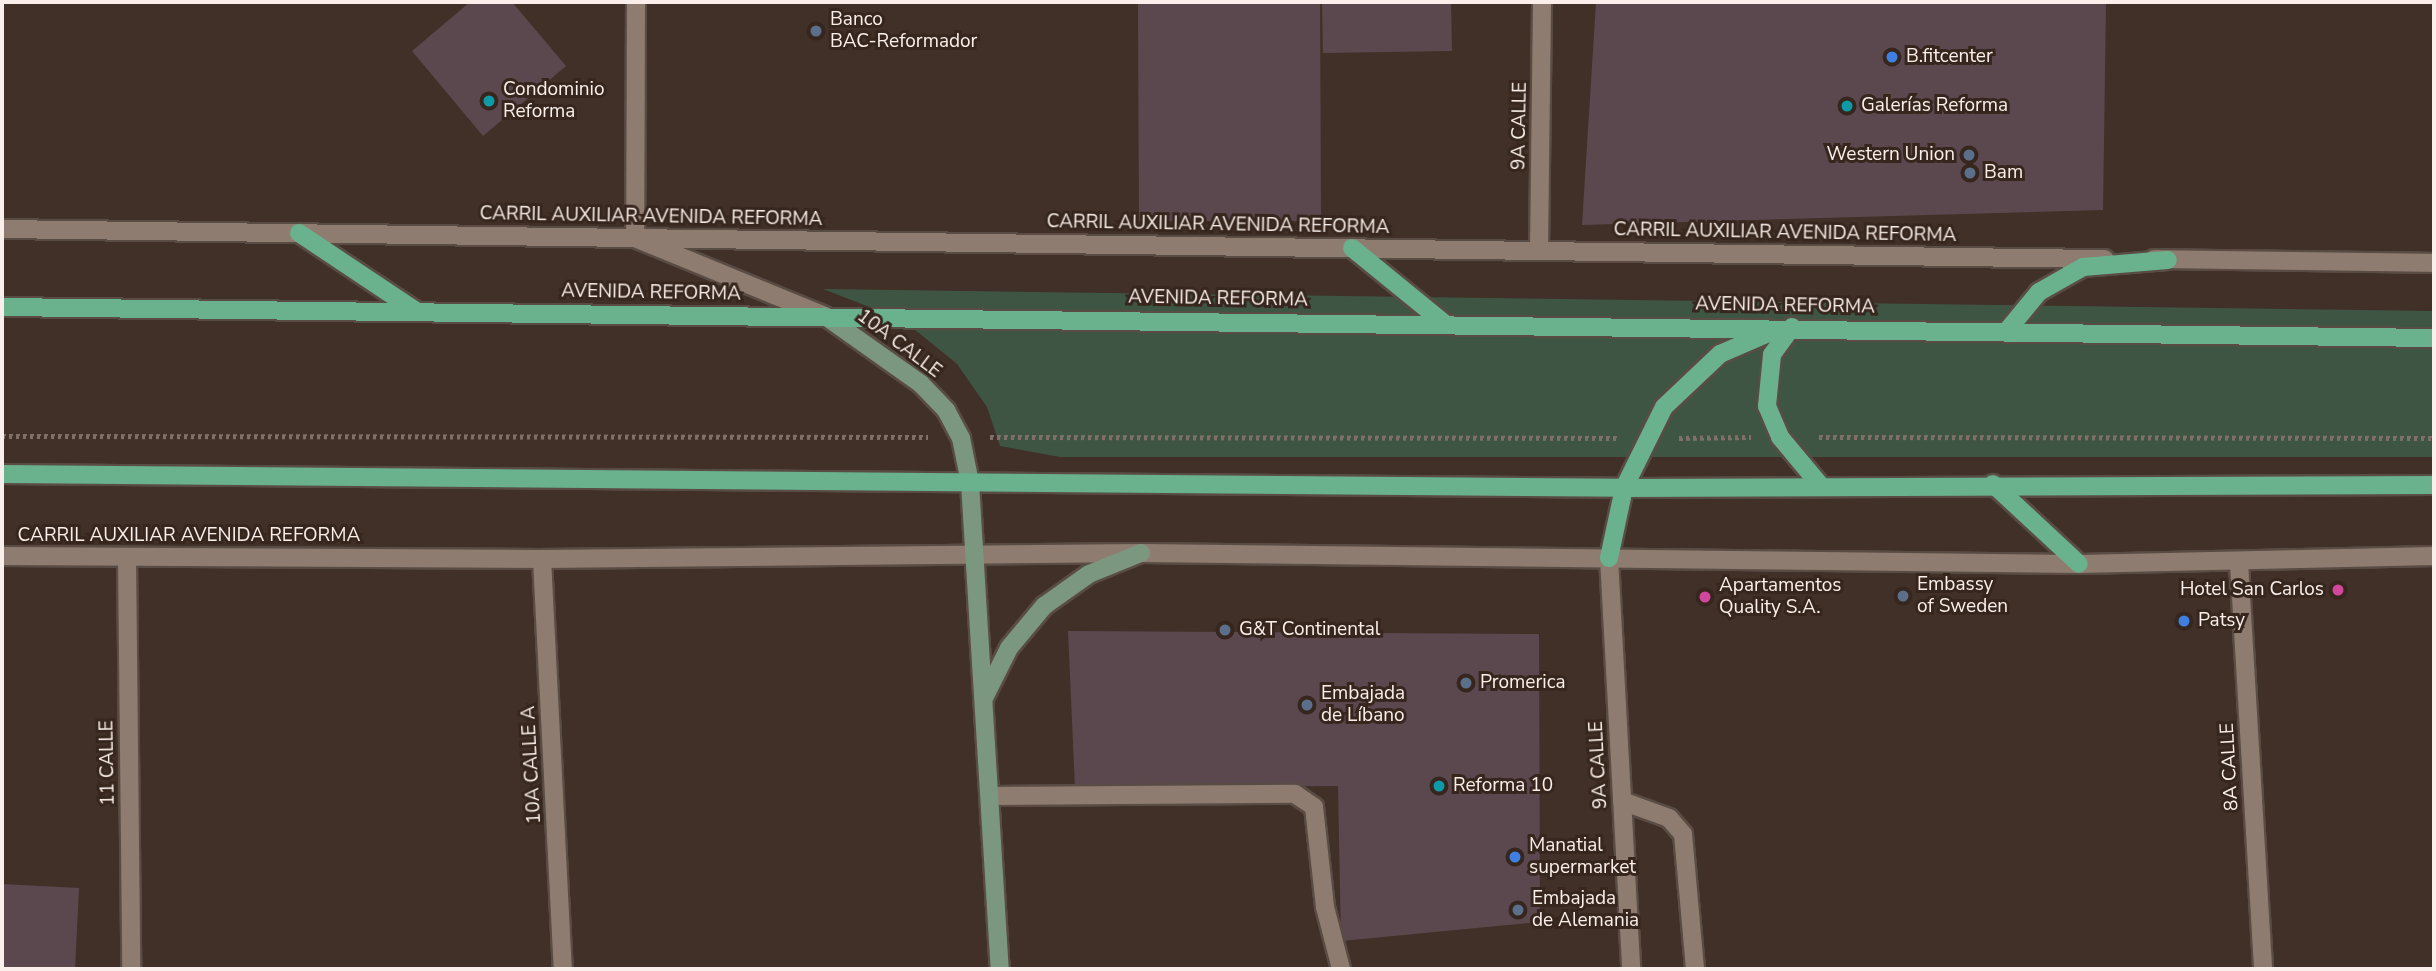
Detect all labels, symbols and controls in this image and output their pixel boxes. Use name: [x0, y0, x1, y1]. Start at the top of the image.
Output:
place label: Banco BAC-Reformador: [830, 9, 977, 53]
marker: Banco BAC-Reformador: [808, 23, 824, 39]
place label: B.fitcenter: [1906, 46, 1993, 68]
marker: B.fitcenter: [1884, 49, 1900, 65]
place label: Condominio Reforma: [503, 79, 605, 123]
street label: 9A CALLE: [1508, 82, 1532, 170]
marker: Condominio Reforma: [481, 93, 497, 109]
place label: Galerías Reforma: [1861, 95, 2008, 117]
marker: Galerías Reforma: [1839, 98, 1855, 114]
place label: Western Union: [1827, 144, 1955, 166]
marker: Western Union: [1961, 147, 1977, 163]
place label: Bam: [1984, 162, 2023, 184]
marker: Bam: [1962, 165, 1978, 181]
street label: CARRIL AUXILIAR AVENIDA REFORMA: [479, 203, 823, 231]
street label: CARRIL AUXILIAR AVENIDA REFORMA: [1046, 211, 1390, 239]
street label: CARRIL AUXILIAR AVENIDA REFORMA: [1613, 219, 1957, 247]
street label: AVENIDA REFORMA: [561, 280, 741, 306]
street label: AVENIDA REFORMA: [1128, 286, 1308, 312]
street label: AVENIDA REFORMA: [1695, 293, 1875, 319]
street label: 10A CALLE: [852, 305, 946, 383]
street label: CARRIL AUXILIAR AVENIDA REFORMA: [18, 525, 360, 547]
place label: Embassy of Sweden: [1917, 574, 2008, 618]
place label: Apartamentos Quality S.A.: [1719, 575, 1841, 619]
place label: Hotel San Carlos: [2180, 579, 2324, 601]
marker: Hotel San Carlos: [2330, 582, 2346, 598]
marker: Embassy of Sweden: [1895, 588, 1911, 604]
marker: Apartamentos Quality S.A.: [1697, 589, 1713, 605]
place label: Patsy: [2198, 610, 2245, 632]
marker: Patsy: [2176, 613, 2192, 629]
place label: G&T Continental: [1239, 619, 1380, 641]
marker: G&T Continental: [1217, 622, 1233, 638]
place label: Promerica: [1480, 672, 1565, 694]
marker: Promerica: [1458, 675, 1474, 691]
place label: Embajada de Líbano: [1321, 683, 1405, 727]
marker: Embajada de Líbano: [1299, 697, 1315, 713]
street label: 10A CALLE A: [518, 705, 546, 825]
street label: 11 CALLE: [96, 720, 120, 806]
street label: 9A CALLE: [1585, 720, 1613, 810]
street label: 8A CALLE: [2216, 722, 2244, 812]
place label: Reforma 10: [1453, 775, 1553, 797]
marker: Reforma 10: [1431, 778, 1447, 794]
place label: Manatial supermarket: [1529, 835, 1636, 879]
marker: Manatial supermarket: [1507, 849, 1523, 865]
place label: Embajada de Alemania: [1532, 888, 1639, 932]
marker: Embajada de Alemania: [1510, 902, 1526, 918]

